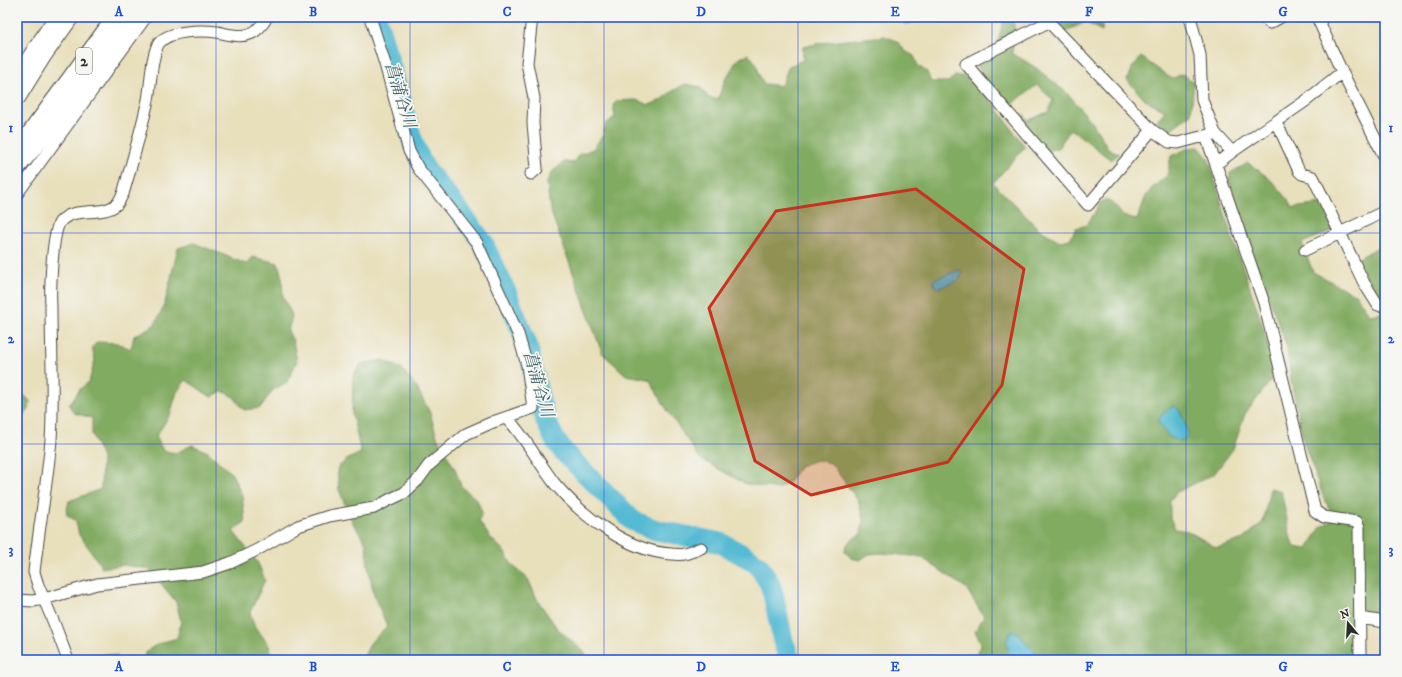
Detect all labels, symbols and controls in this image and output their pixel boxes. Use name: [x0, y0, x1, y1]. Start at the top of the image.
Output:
text: A: [114, 4, 124, 20]
text: B: [309, 4, 317, 20]
text: C: [503, 4, 512, 20]
text: D: [696, 4, 706, 20]
text: E: [890, 4, 900, 20]
text: F: [1085, 4, 1094, 20]
text: G: [1278, 4, 1288, 20]
road number: 2: [76, 48, 92, 74]
water label: 菖蒲谷川: [380, 59, 421, 133]
text: 1: [9, 120, 14, 136]
text: 1: [1389, 120, 1394, 136]
text: 2: [8, 331, 15, 347]
text: 2: [1388, 331, 1395, 347]
water label: 菖蒲谷川: [518, 348, 558, 422]
text: 3: [9, 542, 14, 558]
text: 3: [1389, 542, 1394, 558]
north arrow: [1328, 603, 1368, 643]
text: N: [1339, 606, 1352, 622]
text: A: [114, 659, 124, 675]
text: B: [309, 659, 317, 675]
text: C: [503, 659, 512, 675]
text: D: [696, 659, 706, 675]
text: E: [890, 659, 900, 675]
text: F: [1085, 659, 1094, 675]
text: G: [1278, 659, 1288, 675]

